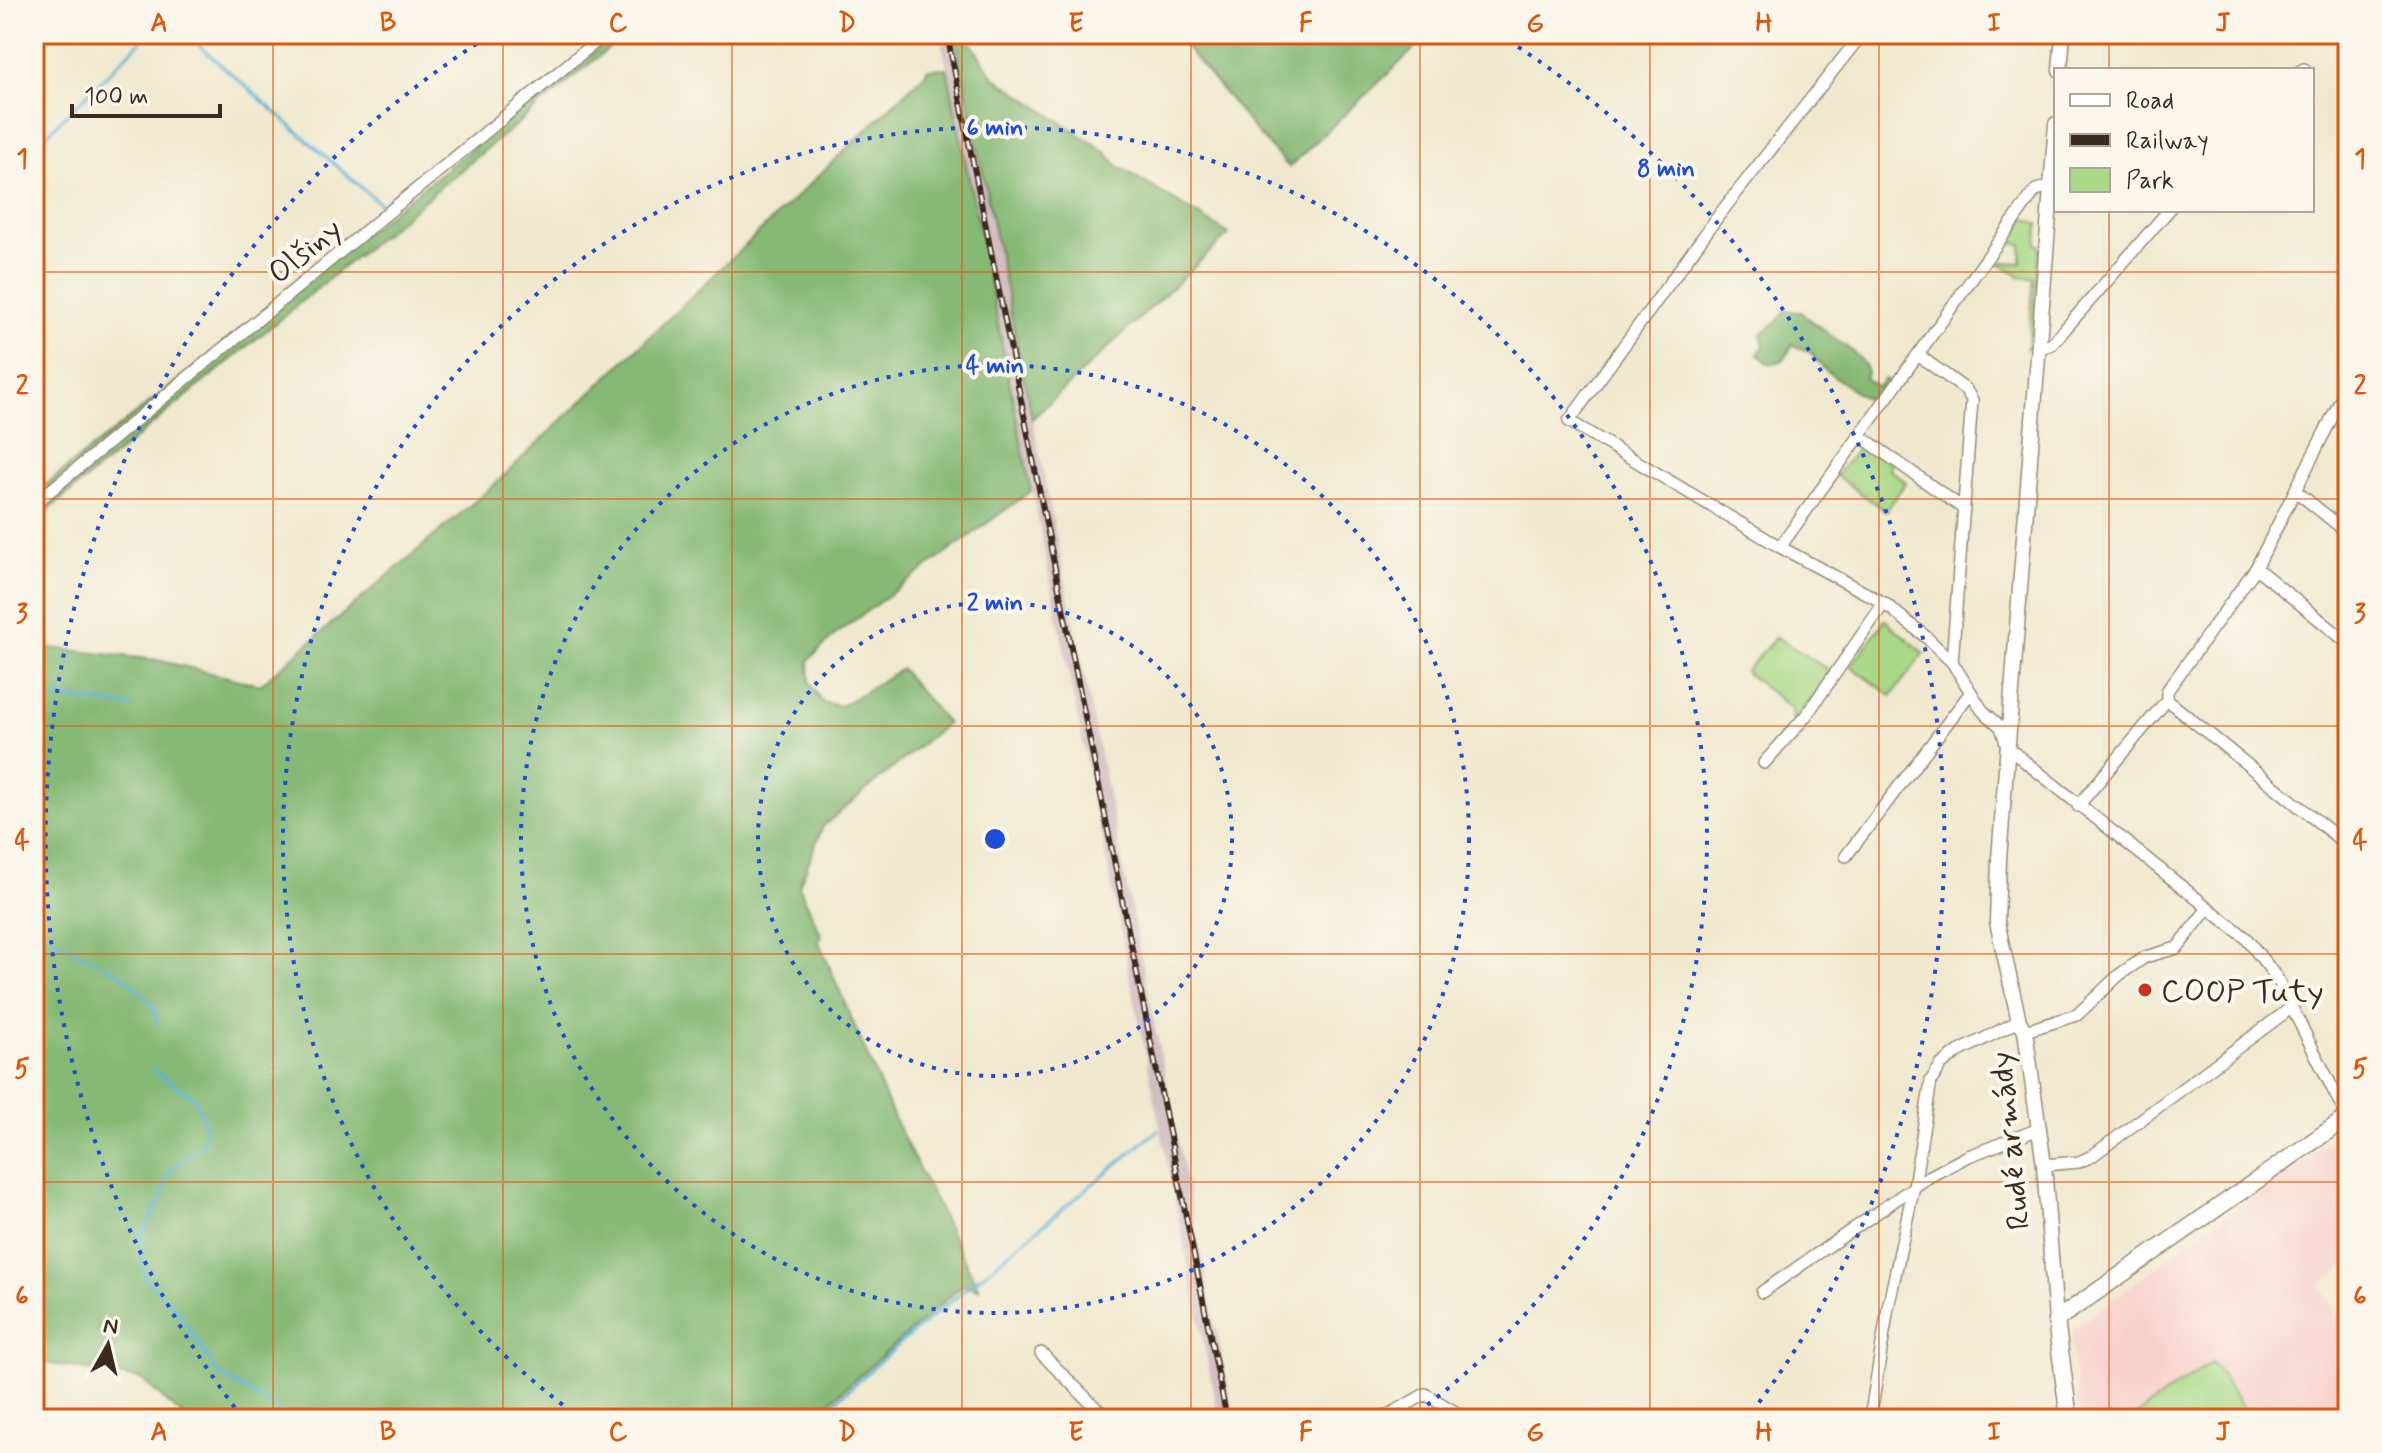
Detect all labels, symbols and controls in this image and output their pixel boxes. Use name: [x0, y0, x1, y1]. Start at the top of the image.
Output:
text: A: [150, 7, 168, 41]
text: B: [380, 7, 396, 41]
text: C: [609, 7, 628, 41]
text: D: [838, 7, 856, 41]
text: E: [1068, 7, 1084, 41]
text: F: [1299, 7, 1313, 41]
text: G: [1526, 7, 1544, 41]
text: H: [1756, 7, 1773, 41]
text: I: [1987, 7, 2001, 41]
text: J: [2215, 7, 2231, 41]
scale bar: [72, 68, 220, 118]
legend: [2054, 68, 2314, 212]
text: 100 m: [84, 82, 148, 113]
text: Road: [2126, 86, 2174, 117]
text: 6 min: [967, 113, 1023, 144]
text: Railway: [2126, 126, 2209, 157]
text: 1: [16, 143, 28, 177]
text: 1: [2354, 143, 2366, 177]
text: 8 min: [1637, 154, 1695, 185]
text: Park: [2126, 166, 2174, 197]
street label: Olšiny: [260, 209, 351, 294]
text: 4 min: [966, 351, 1024, 382]
text: 2: [16, 370, 29, 404]
text: 2: [2354, 370, 2367, 404]
text: 2 min: [967, 588, 1023, 619]
text: 3: [16, 598, 28, 632]
text: 3: [2354, 598, 2366, 632]
text: 4: [14, 825, 30, 859]
centre of rings: [981, 825, 1009, 853]
text: 4: [2352, 825, 2368, 859]
place label: COOP Tuty: [2161, 971, 2324, 1013]
marker: COOP Tuty: [2136, 981, 2154, 999]
street label: Rudé armády: [1981, 1050, 2041, 1232]
text: 5: [14, 1053, 30, 1087]
text: 5: [2352, 1053, 2368, 1087]
text: 6: [15, 1280, 29, 1314]
text: 6: [2353, 1280, 2367, 1314]
north arrow: [68, 1305, 148, 1385]
text: N: [101, 1312, 120, 1342]
text: A: [150, 1416, 168, 1450]
text: B: [380, 1416, 396, 1450]
text: C: [609, 1416, 628, 1450]
text: D: [838, 1416, 856, 1450]
text: E: [1068, 1416, 1084, 1450]
text: F: [1299, 1416, 1313, 1450]
text: G: [1526, 1416, 1544, 1450]
text: H: [1756, 1416, 1773, 1450]
text: I: [1987, 1416, 2001, 1450]
text: J: [2215, 1416, 2231, 1450]

